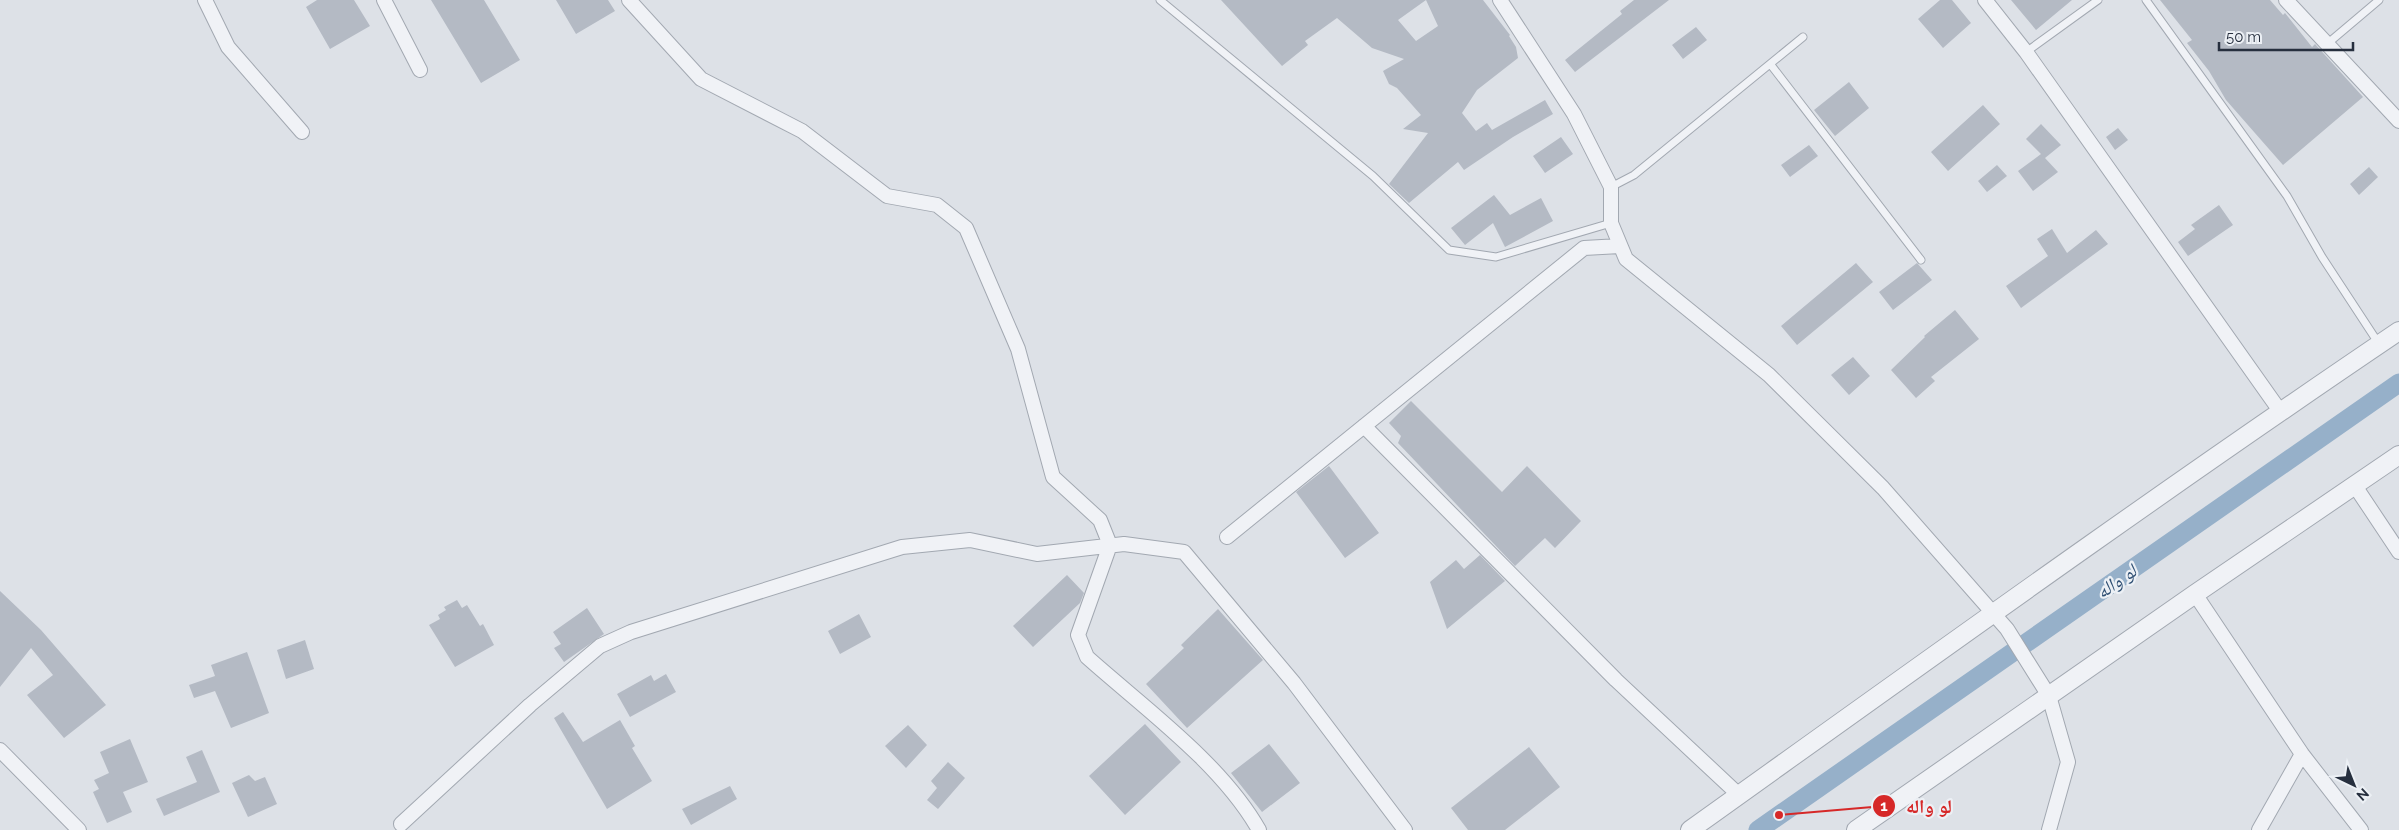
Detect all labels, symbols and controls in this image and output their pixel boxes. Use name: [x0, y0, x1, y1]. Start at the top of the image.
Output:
scale bar: [2219, 20, 2353, 52]
text: 50 m: [2226, 28, 2261, 46]
water label: لو واله: [2092, 558, 2142, 603]
north arrow: [2329, 760, 2379, 810]
text: N: [2354, 785, 2372, 804]
callout: لو واله: [1871, 789, 1962, 823]
text: لو واله: [1906, 795, 1952, 817]
text: 1: [1880, 797, 1888, 815]

